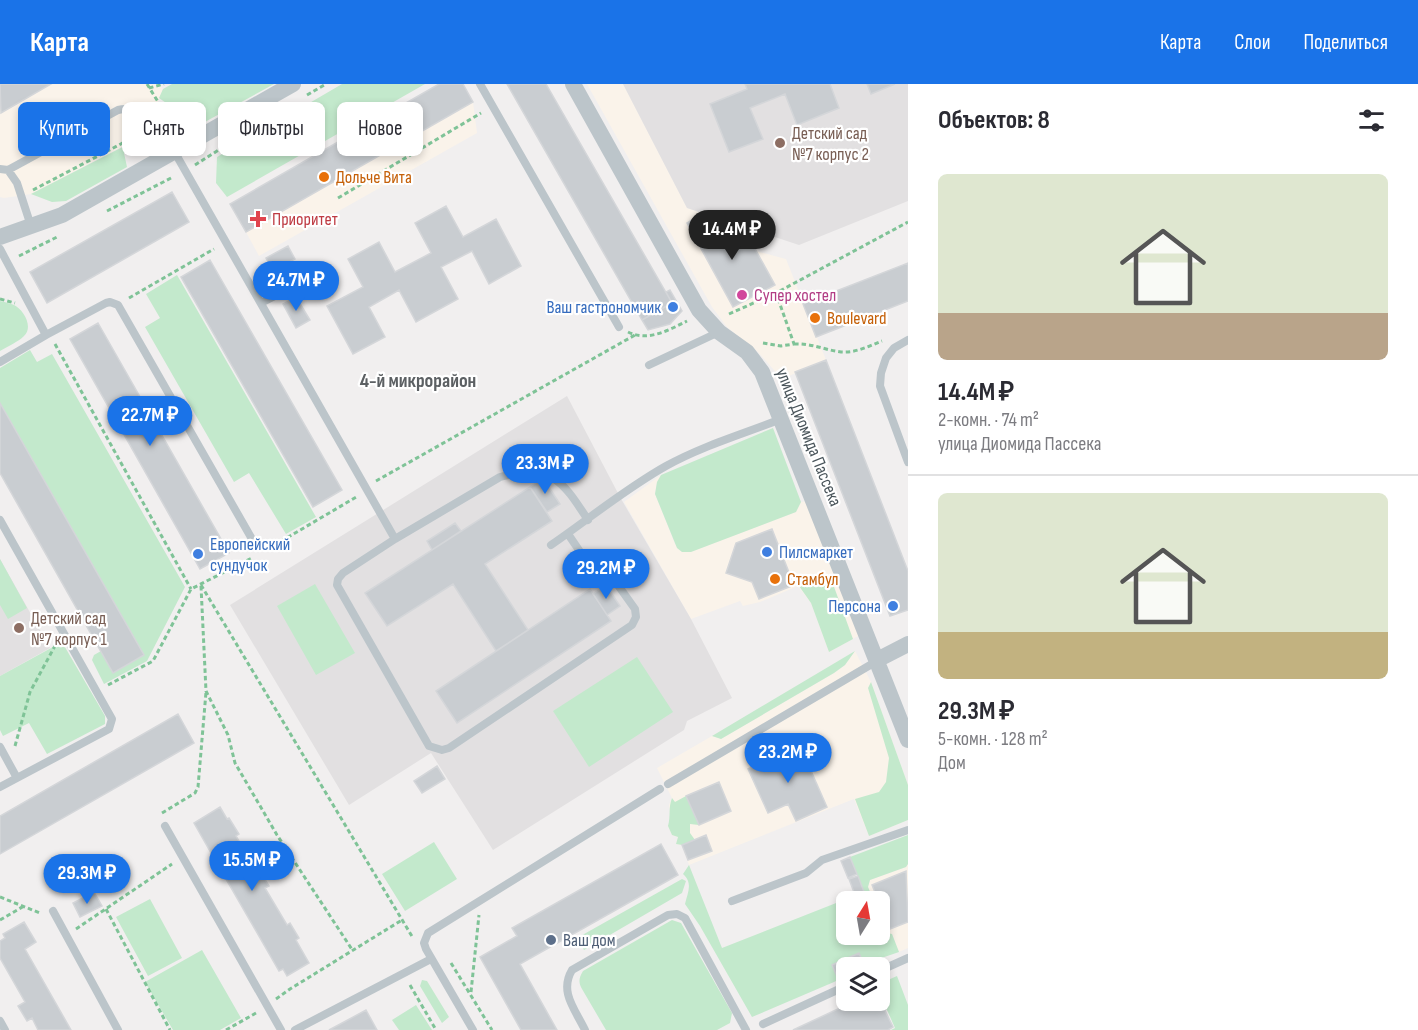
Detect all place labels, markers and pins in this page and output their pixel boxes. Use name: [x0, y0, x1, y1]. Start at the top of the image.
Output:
place label: Детский сад №7 корпус 2: [792, 123, 869, 165]
marker: Детский сад №7 корпус 2: [773, 136, 787, 150]
place label: Дольче Вита: [336, 167, 412, 188]
marker: Дольче Вита: [317, 170, 331, 184]
place label: Приоритет: [272, 209, 338, 230]
marker: Приоритет: [249, 210, 267, 228]
pin: 14.4M ₽: [677, 210, 787, 261]
pin: 24.7M ₽: [241, 261, 351, 312]
place label: Супер хостел: [754, 285, 836, 306]
marker: Супер хостел: [735, 288, 749, 302]
place label: Ваш гастрономчик: [546, 297, 661, 318]
marker: Ваш гастрономчик: [666, 300, 680, 314]
place label: Boulevard: [827, 308, 886, 329]
marker: Boulevard: [808, 311, 822, 325]
pin: 22.7M ₽: [95, 396, 205, 447]
pin: 23.3M ₽: [490, 444, 600, 495]
place label: Европейский сундучок: [210, 534, 290, 576]
place label: Пилсмаркет: [779, 542, 853, 563]
marker: Пилсмаркет: [760, 545, 774, 559]
marker: Европейский сундучок: [191, 547, 205, 561]
pin: 29.2M ₽: [551, 549, 661, 600]
place label: Стамбул: [787, 569, 839, 590]
marker: Стамбул: [768, 572, 782, 586]
place label: Персона: [828, 596, 881, 617]
marker: Персона: [886, 599, 900, 613]
place label: Детский сад №7 корпус 1: [31, 608, 107, 650]
marker: Детский сад №7 корпус 1: [12, 621, 26, 635]
pin: 23.2M ₽: [733, 733, 843, 784]
pin: 15.5M ₽: [197, 841, 307, 892]
pin: 29.3M ₽: [32, 854, 142, 905]
place label: Ваш дом: [563, 930, 615, 951]
marker: Ваш дом: [544, 933, 558, 947]

